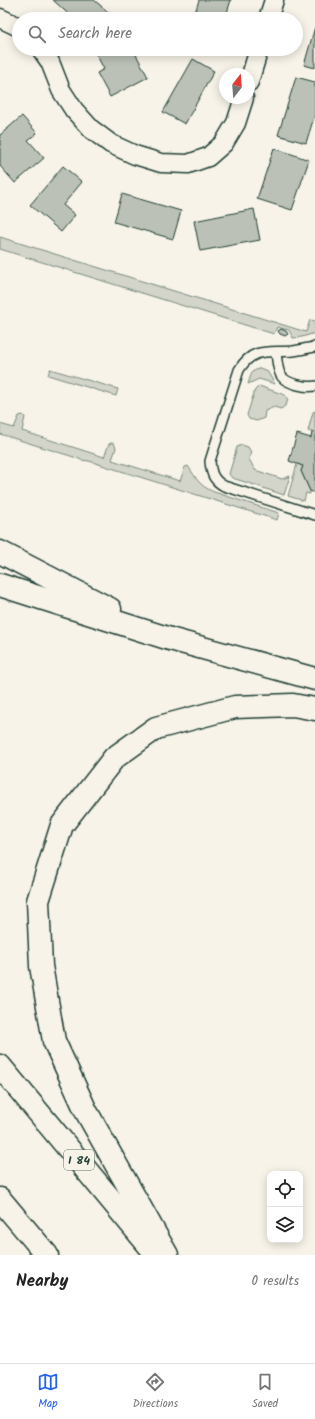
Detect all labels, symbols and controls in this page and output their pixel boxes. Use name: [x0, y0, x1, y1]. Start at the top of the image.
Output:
search box: [12, 12, 303, 56]
text: Search here: [58, 22, 132, 46]
icon: search: [26, 23, 48, 45]
north arrow: [219, 68, 255, 104]
road number: I 84: [64, 1150, 94, 1170]
map controls: [267, 1171, 303, 1243]
button: locate: [267, 1171, 303, 1207]
button: layers: [267, 1207, 303, 1243]
text: Nearby: [16, 1268, 68, 1295]
text: 0 results: [252, 1271, 299, 1292]
tab: Map: [37, 1371, 59, 1413]
tab: Directions: [133, 1371, 178, 1413]
tab: Saved: [252, 1371, 278, 1413]

